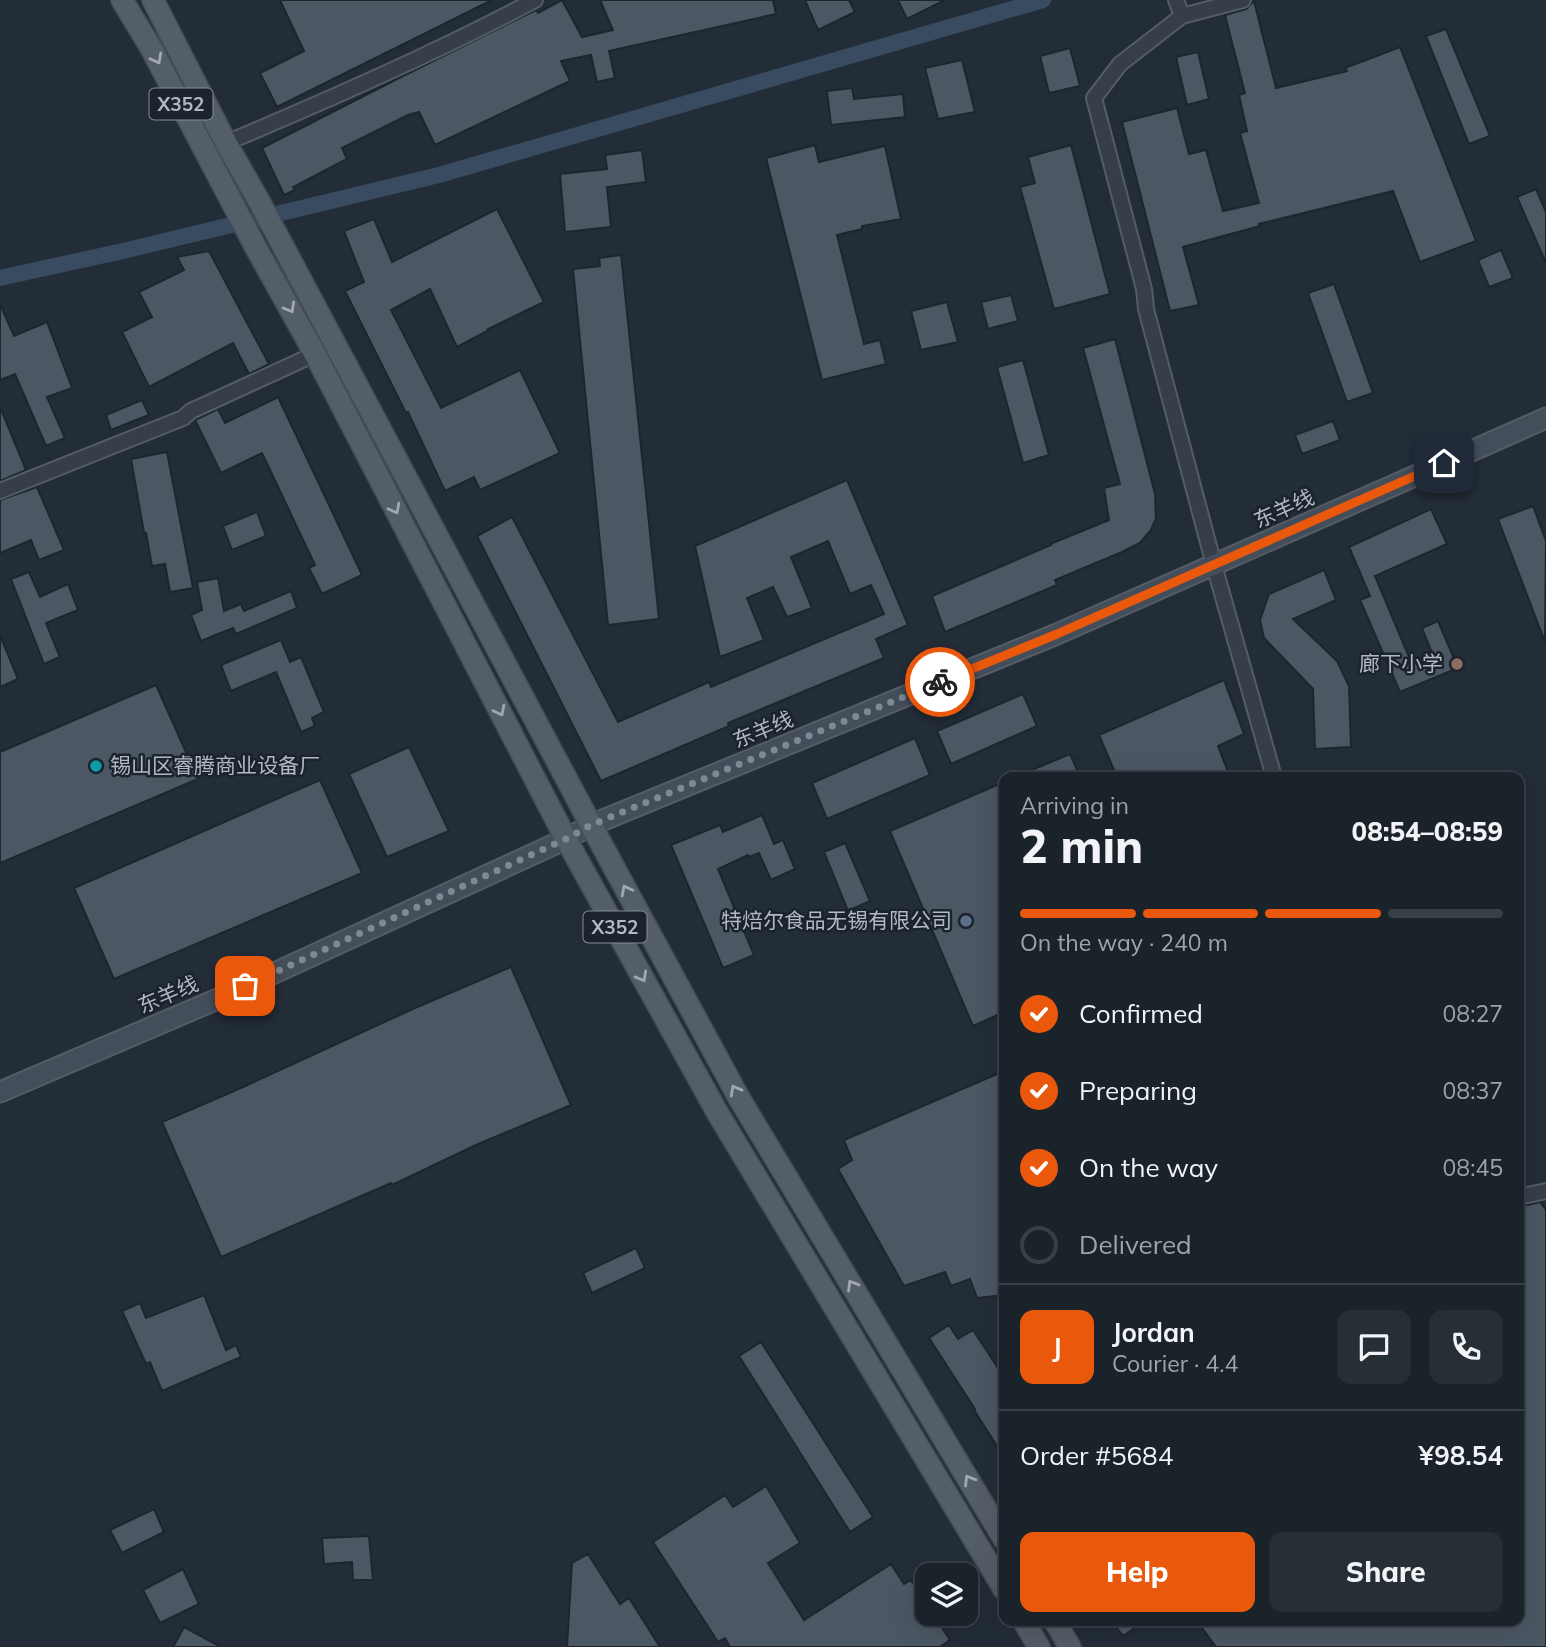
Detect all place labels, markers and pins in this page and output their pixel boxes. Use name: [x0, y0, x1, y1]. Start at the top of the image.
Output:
pin: [1414, 433, 1474, 493]
place label: 廊下小学: [1359, 650, 1443, 676]
marker: 廊下小学: [1449, 656, 1465, 672]
place label: 锡山区睿腾商业设备厂: [110, 752, 320, 778]
marker: 锡山区睿腾商业设备厂: [88, 758, 104, 774]
place label: 特焙尔食品无锡有限公司: [721, 907, 952, 933]
marker: 特焙尔食品无锡有限公司: [958, 913, 974, 929]
pin: [215, 956, 275, 1016]

